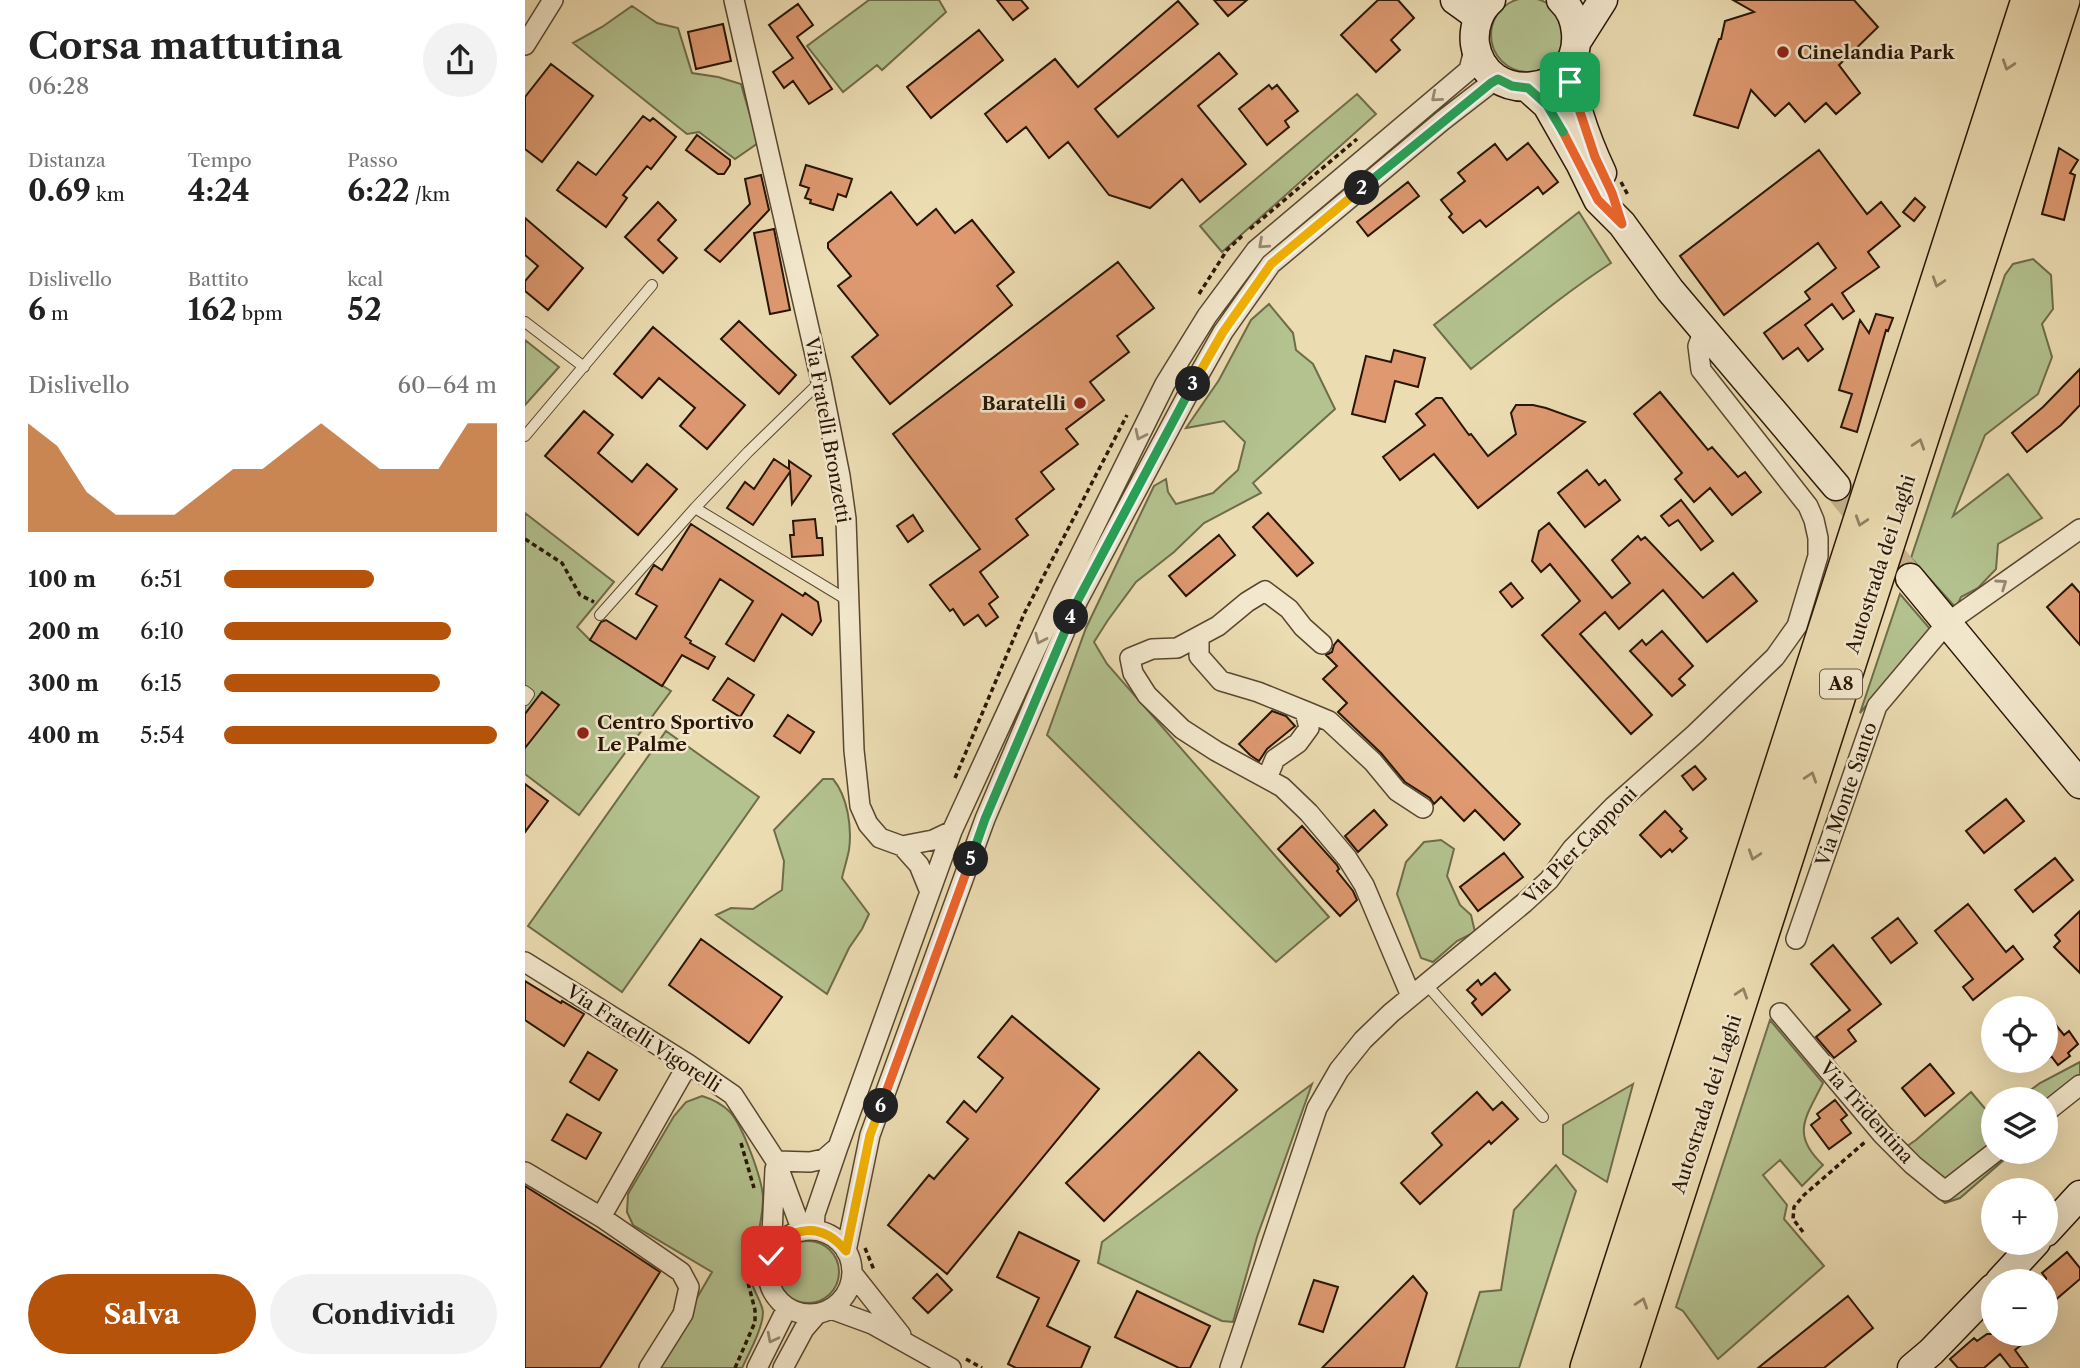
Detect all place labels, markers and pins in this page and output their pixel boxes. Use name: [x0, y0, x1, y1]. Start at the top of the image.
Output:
place label: Cinelandia Park: [1797, 41, 1955, 64]
marker: Cinelandia Park: [1775, 44, 1791, 60]
pin: [1540, 52, 1600, 112]
pin: 2: [1345, 170, 1379, 206]
pin: 3: [1175, 366, 1211, 402]
place label: Baratelli: [982, 392, 1066, 415]
marker: Baratelli: [1072, 395, 1088, 411]
pin: 4: [1053, 600, 1089, 634]
place label: Centro Sportivo Le Palme: [597, 711, 754, 756]
marker: Centro Sportivo Le Palme: [575, 725, 591, 741]
pin: 5: [953, 842, 989, 876]
pin: 6: [863, 1088, 899, 1124]
pin: [741, 1226, 801, 1286]

